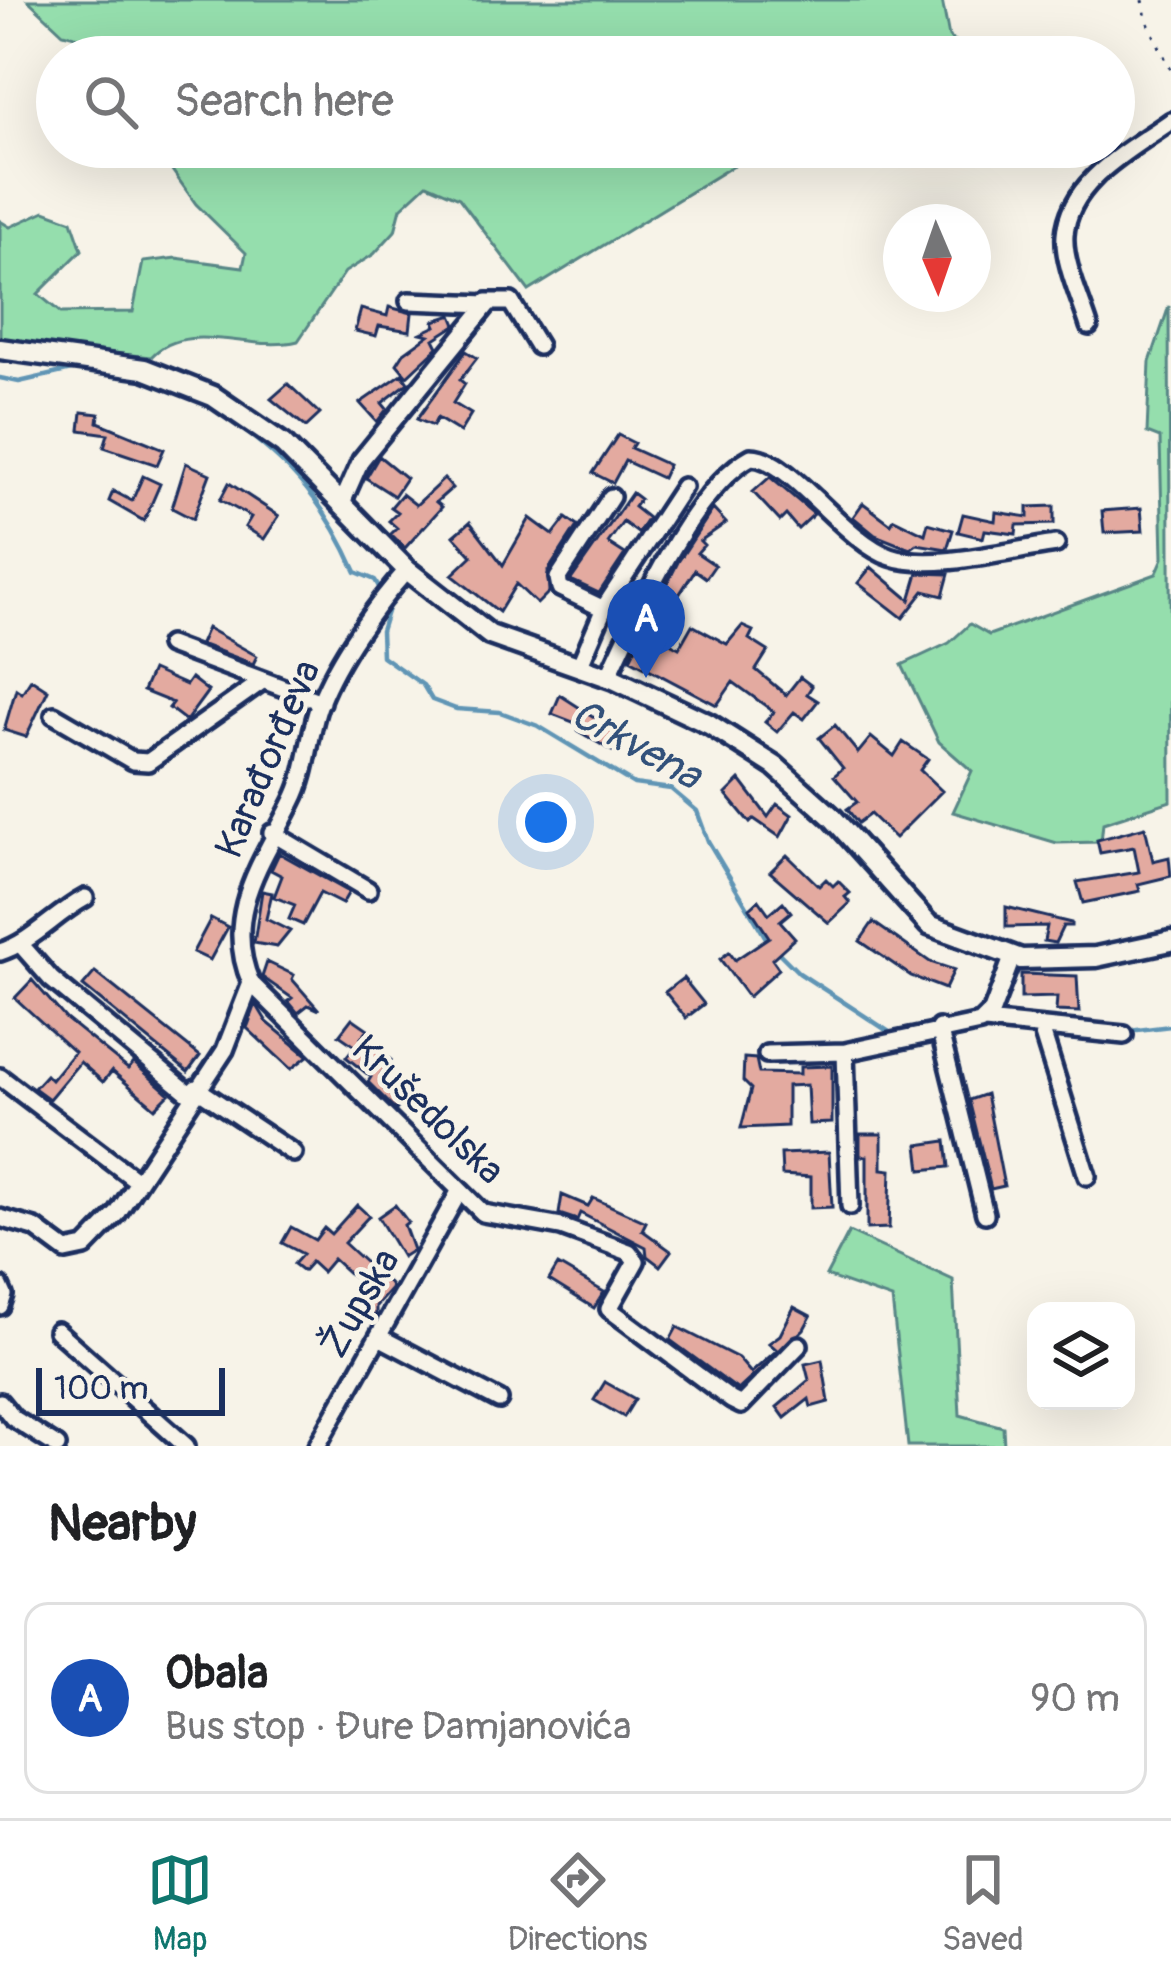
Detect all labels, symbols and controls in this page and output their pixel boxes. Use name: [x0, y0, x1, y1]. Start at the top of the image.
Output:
search box: [36, 36, 1135, 168]
icon: search: [78, 69, 144, 135]
text: Search here: [174, 74, 394, 130]
north arrow: [883, 204, 991, 312]
pin: A: [607, 579, 685, 678]
street label: Karađorđeva: [204, 653, 332, 865]
water label: Crkvena: [562, 688, 712, 803]
your location: [516, 792, 576, 852]
street label: Krušedolska: [341, 1025, 515, 1195]
street label: Župska: [309, 1240, 411, 1366]
map controls: [1027, 1302, 1135, 1410]
button: layers: [1027, 1302, 1135, 1410]
scale bar: [36, 1362, 225, 1415]
text: 100 m: [54, 1368, 148, 1409]
text: Nearby: [48, 1492, 196, 1556]
text: Obala: [165, 1646, 268, 1702]
text: A: [77, 1674, 103, 1723]
text: 90 m: [1030, 1674, 1120, 1723]
text: Bus stop · Đure Damjanovića: [165, 1702, 631, 1751]
tab: Map: [147, 1847, 213, 1960]
tab: Directions: [508, 1847, 648, 1960]
tab: Saved: [942, 1847, 1024, 1960]

